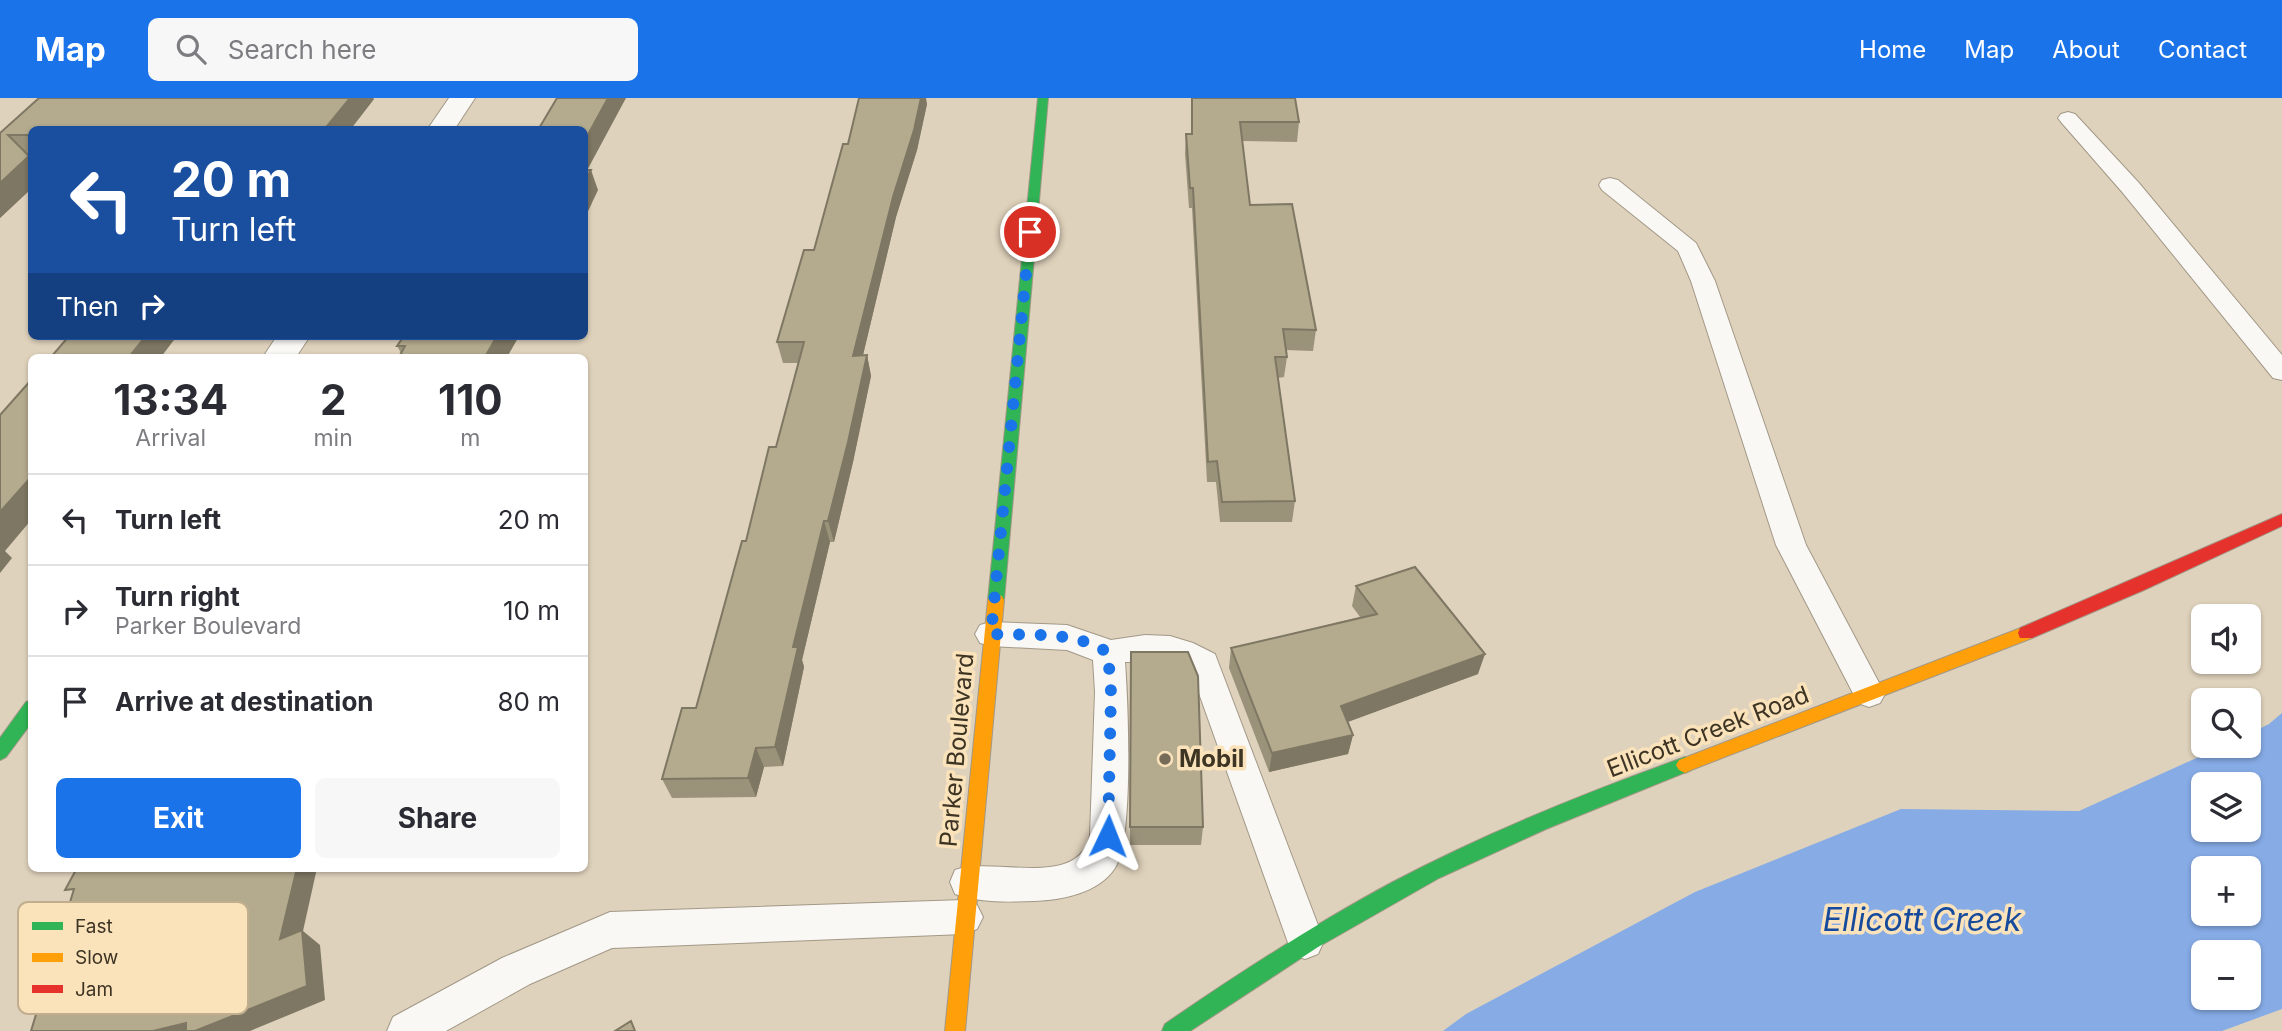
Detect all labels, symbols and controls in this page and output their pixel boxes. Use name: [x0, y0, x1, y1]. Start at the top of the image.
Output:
search box: [148, 18, 638, 81]
text: Map: [35, 29, 106, 69]
icon: search: [172, 30, 210, 68]
text: Search here: [228, 34, 376, 65]
text: Home: [1859, 35, 1926, 64]
text: Map: [1964, 35, 2014, 64]
text: About: [2052, 35, 2120, 64]
text: Contact: [2158, 35, 2247, 64]
text: 20 m: [171, 150, 291, 209]
icon: left: [56, 154, 147, 245]
pin: [1000, 202, 1060, 262]
text: Turn left: [171, 210, 296, 249]
icon: arrive: [1011, 213, 1049, 251]
icon: right: [133, 287, 171, 325]
text: Then: [56, 291, 119, 322]
text: 13:34: [113, 374, 228, 425]
text: 2: [320, 374, 346, 425]
text: 110: [438, 374, 503, 425]
text: Arrival: [135, 424, 206, 452]
text: min: [313, 424, 353, 452]
text: m: [460, 424, 480, 452]
icon: left: [56, 501, 94, 539]
text: Turn left: [115, 504, 221, 535]
text: 20 m: [498, 504, 560, 535]
text: Turn right: [115, 581, 240, 612]
icon: right: [56, 592, 94, 630]
text: 10 m: [503, 595, 560, 626]
map controls: [2191, 604, 2261, 1010]
button: sound: [2191, 604, 2261, 674]
text: Parker Boulevard: [115, 612, 301, 640]
street label: Parker Boulevard: [934, 652, 979, 848]
street label: Ellicott Creek Road: [1603, 680, 1813, 783]
icon: arrive: [56, 683, 94, 721]
text: Arrive at destination: [115, 686, 374, 717]
text: 80 m: [497, 686, 560, 717]
button: search: [2191, 688, 2261, 758]
place label: Mobil: [1179, 744, 1244, 773]
marker: Mobil: [1157, 751, 1173, 767]
button: layers: [2191, 772, 2261, 842]
button: Exit: [56, 778, 301, 858]
button: Share: [315, 778, 560, 858]
position arrow: [1071, 799, 1145, 873]
button: +: [2191, 856, 2261, 926]
water label: Ellicott Creek: [1823, 900, 2023, 939]
legend: [18, 902, 248, 1014]
text: Fast: [75, 915, 113, 938]
button: −: [2191, 940, 2261, 1010]
text: Slow: [75, 946, 118, 969]
text: Jam: [75, 978, 113, 1001]

